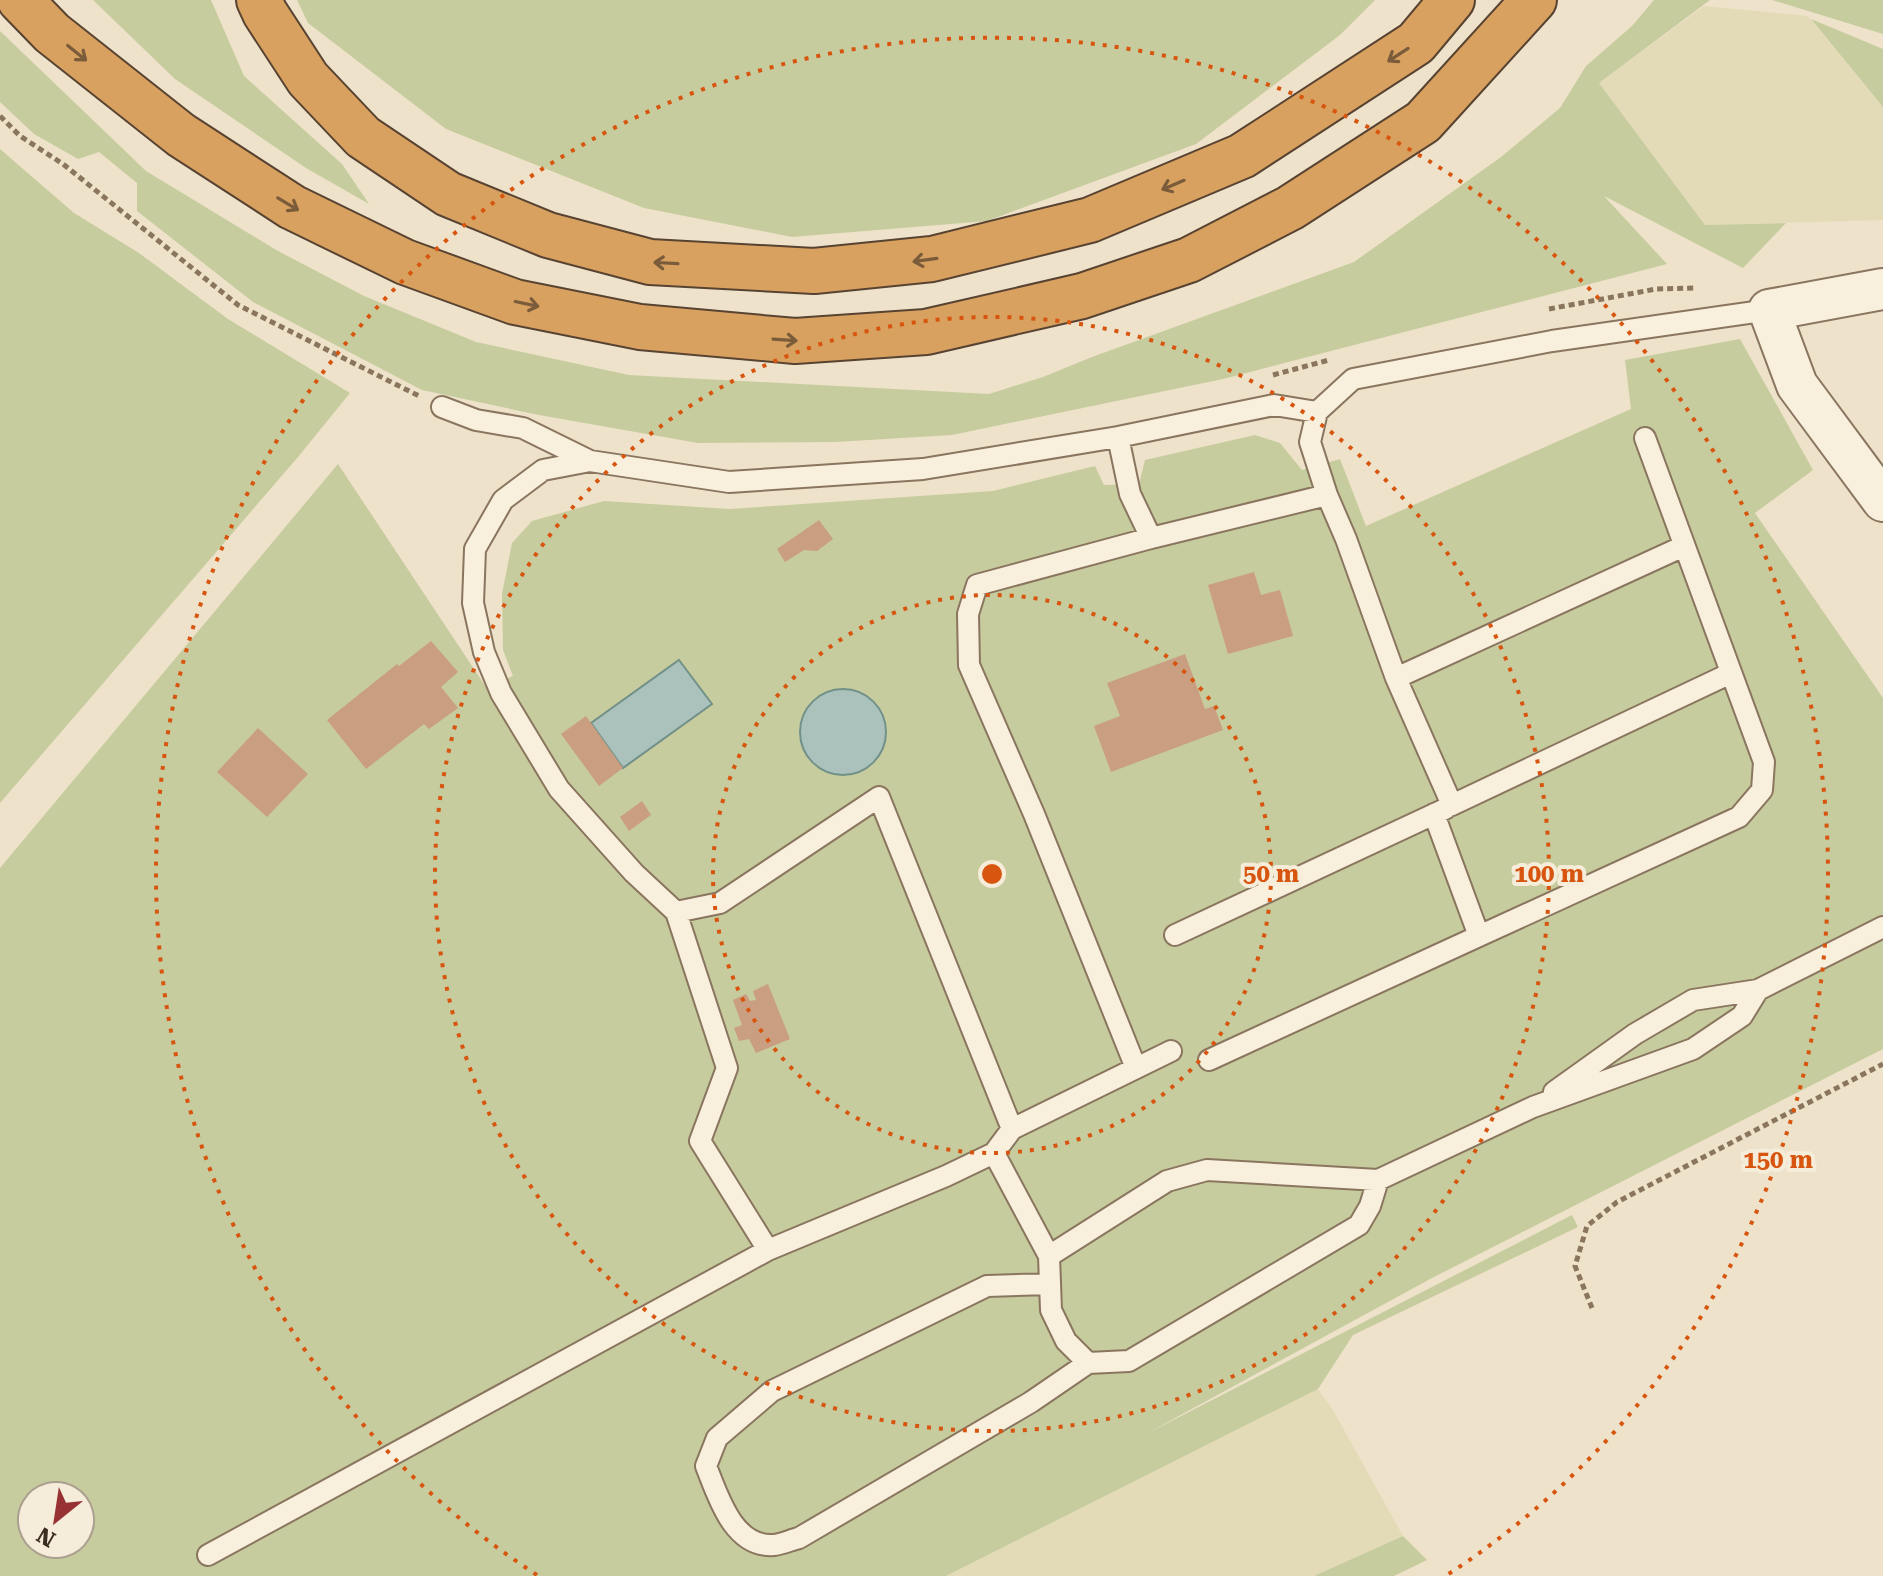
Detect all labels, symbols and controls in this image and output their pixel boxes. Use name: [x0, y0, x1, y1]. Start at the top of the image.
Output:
one-way arrow: [66, 44, 87, 62]
one-way arrow: [1387, 48, 1410, 64]
one-way arrow: [1161, 178, 1186, 193]
one-way arrow: [276, 196, 299, 212]
one-way arrow: [913, 253, 938, 268]
one-way arrow: [653, 255, 680, 270]
one-way arrow: [514, 297, 540, 312]
one-way arrow: [771, 333, 797, 348]
centre of rings: [978, 860, 1006, 888]
text: 50 m: [1243, 860, 1299, 888]
text: 100 m: [1514, 860, 1584, 888]
text: 150 m: [1743, 1146, 1813, 1174]
north arrow: [16, 1480, 96, 1560]
text: N: [33, 1522, 60, 1552]

